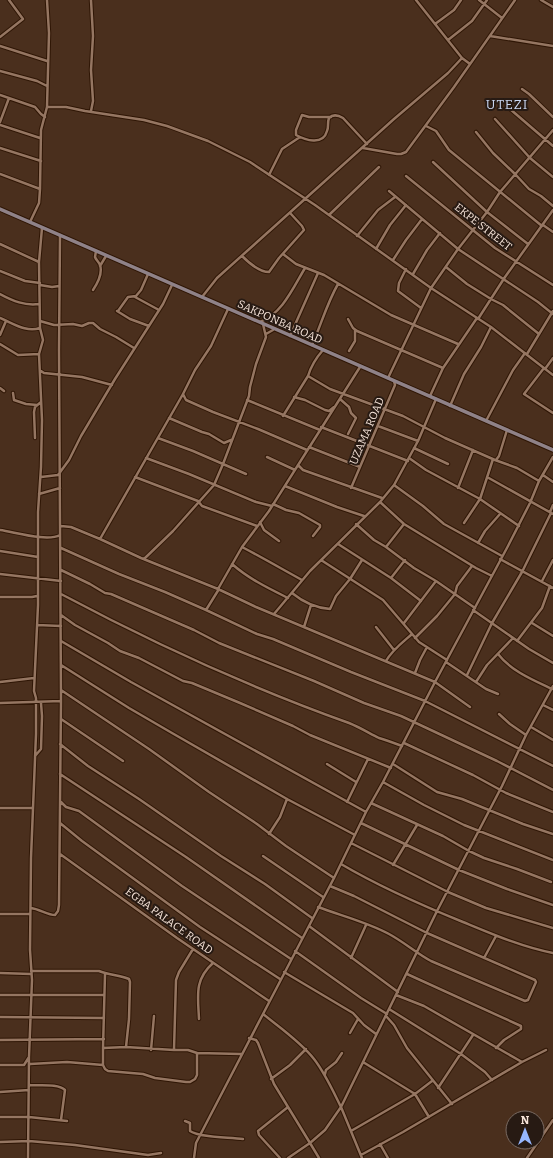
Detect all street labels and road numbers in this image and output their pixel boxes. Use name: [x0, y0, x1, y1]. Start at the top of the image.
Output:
street label: EKPE STREET: [452, 201, 515, 254]
street label: SAKPONBA ROAD: [236, 297, 324, 347]
street label: UZAMA ROAD: [347, 395, 387, 467]
street label: EGBA PALACE ROAD: [123, 885, 215, 957]

